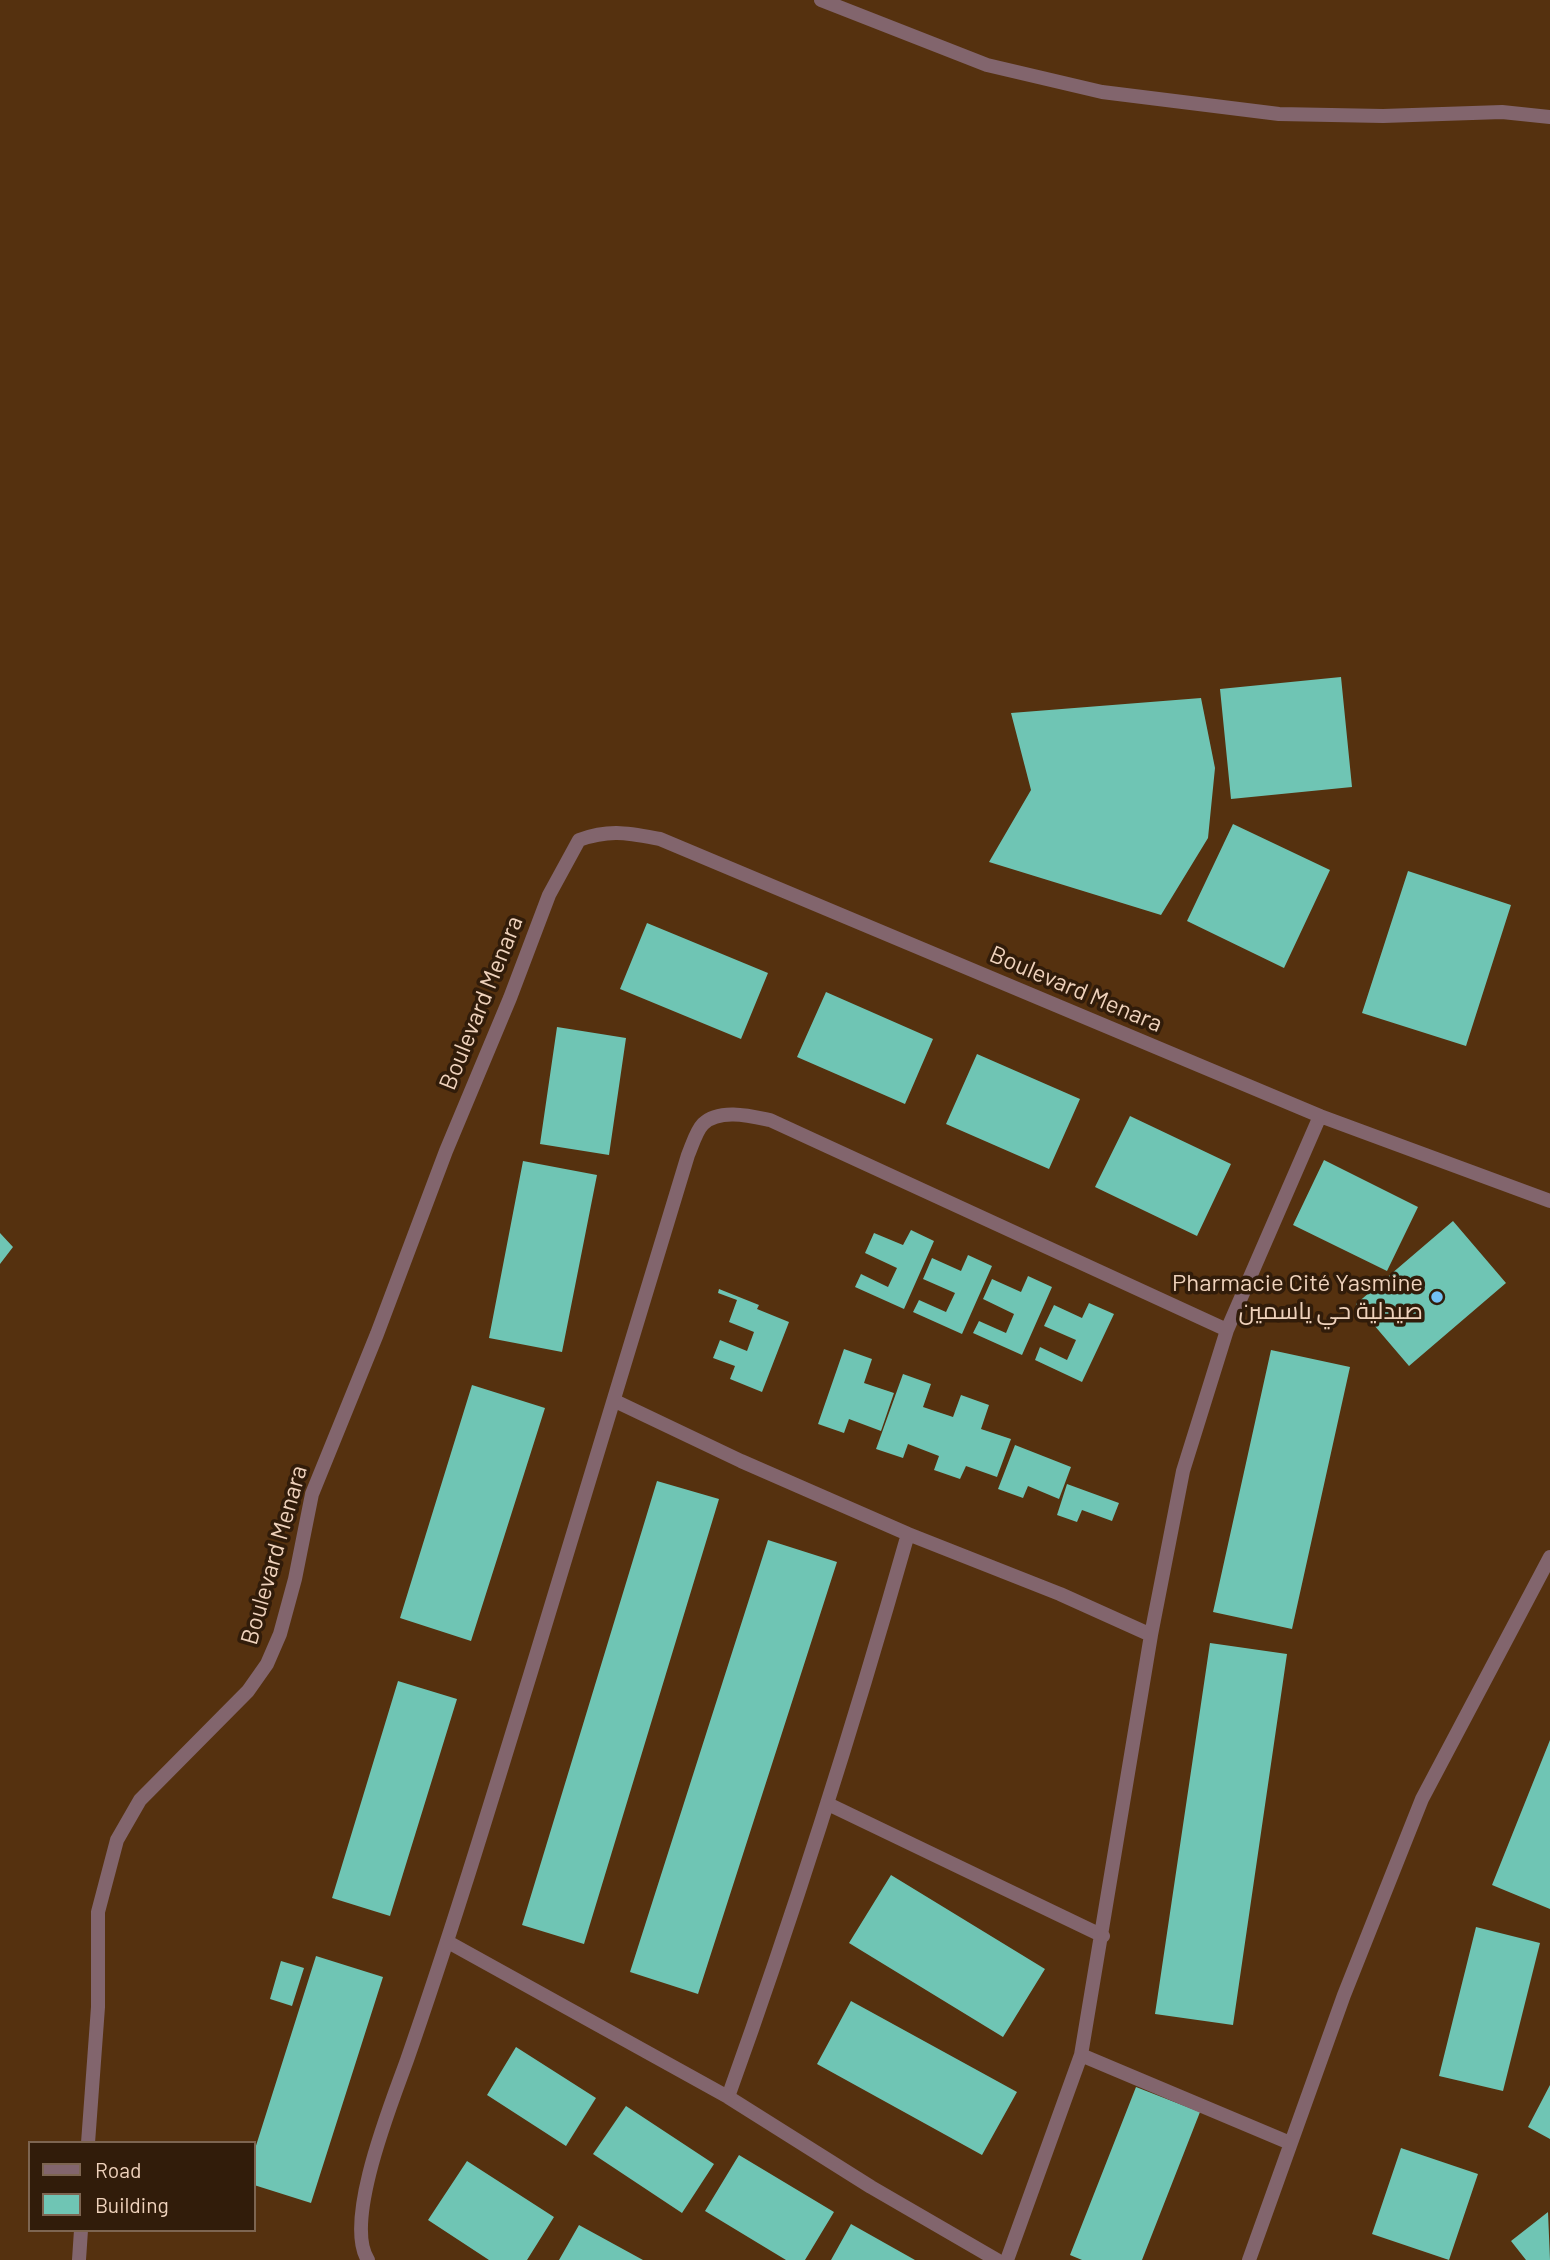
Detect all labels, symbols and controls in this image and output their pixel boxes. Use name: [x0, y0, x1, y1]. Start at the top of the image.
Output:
street label: Boulevard Menara: [433, 912, 529, 1094]
street label: Boulevard Menara: [985, 940, 1167, 1038]
place label: Pharmacie Cité Yasmine صيدلية حي ياسمين: [1172, 1269, 1423, 1325]
marker: Pharmacie Cité Yasmine صيدلية حي ياسمين: [1429, 1289, 1445, 1305]
street label: Boulevard Menara: [235, 1462, 313, 1648]
legend: [28, 2141, 256, 2232]
text: Road: [95, 2157, 141, 2182]
text: Building: [95, 2192, 169, 2217]

